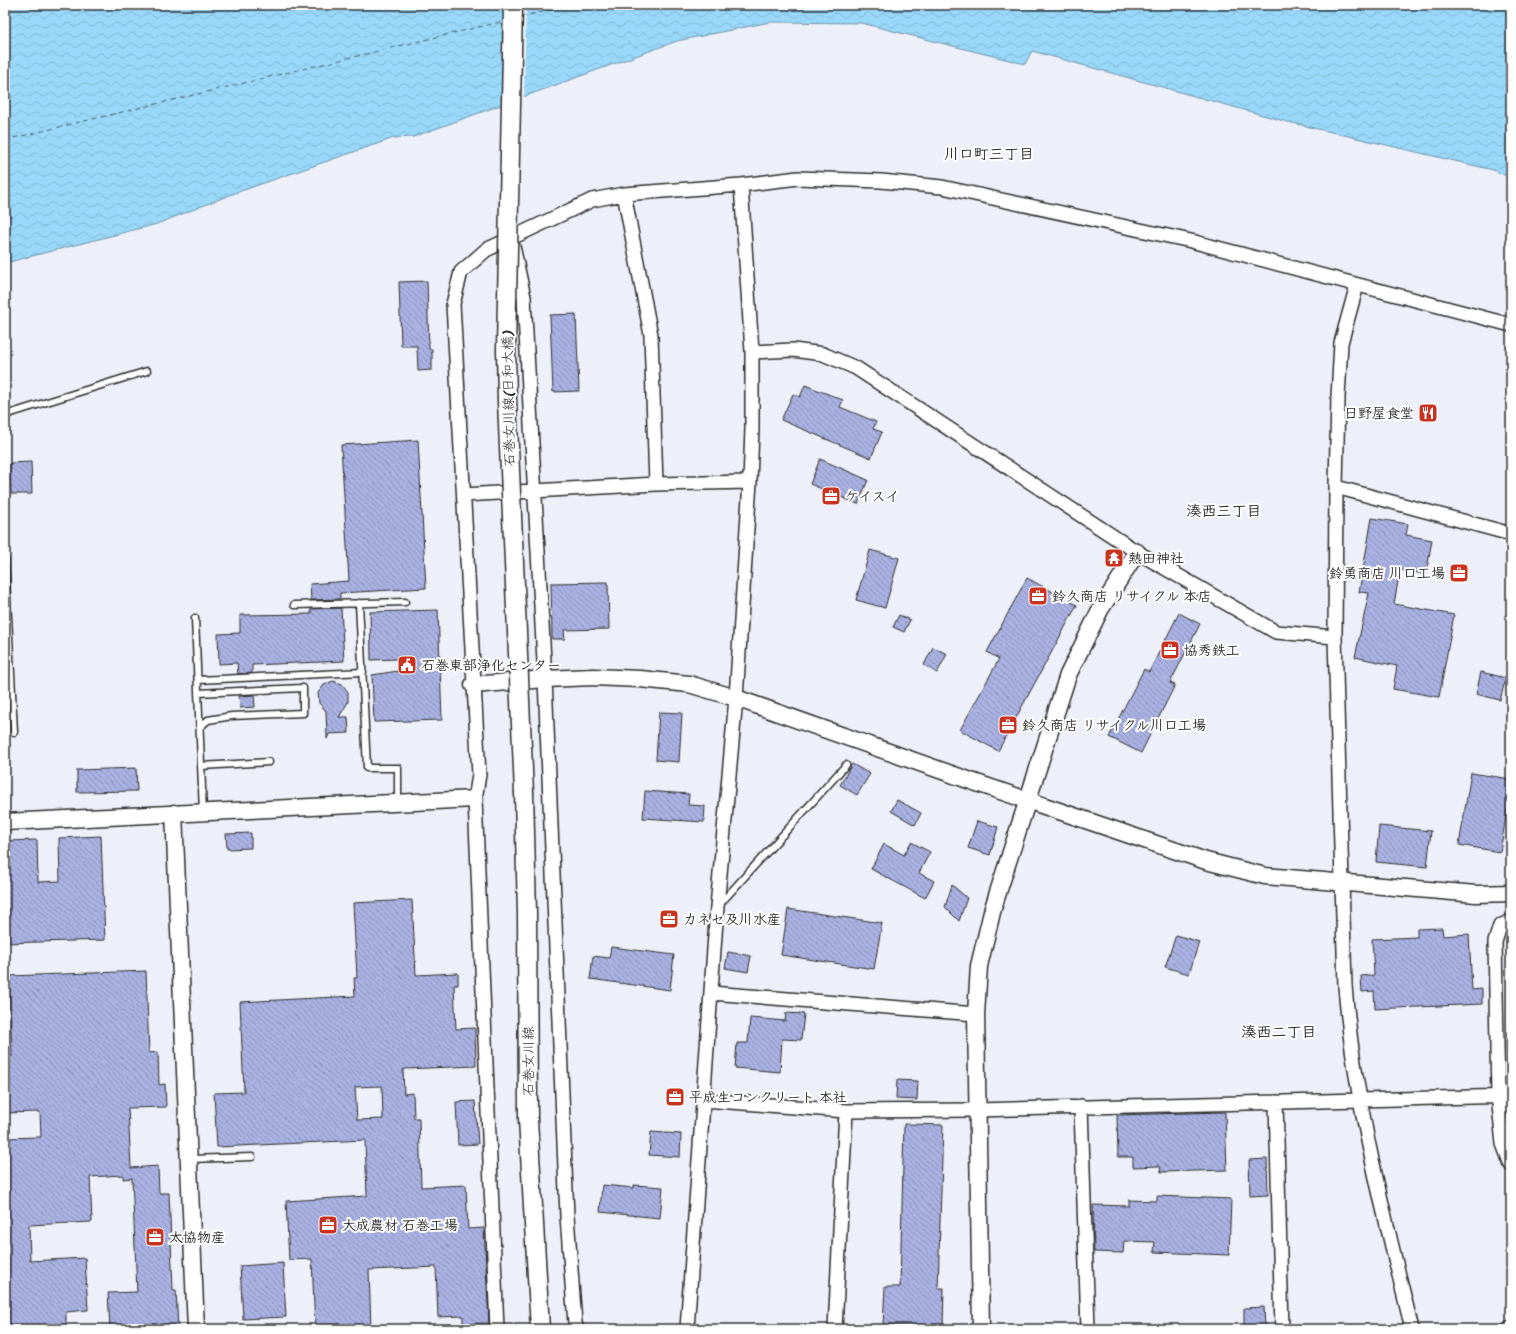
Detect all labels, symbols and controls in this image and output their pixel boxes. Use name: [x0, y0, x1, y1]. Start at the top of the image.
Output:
district label: 川口町三丁目: [944, 141, 1034, 167]
street label: 石巻女川線(日和大橋): [495, 330, 522, 467]
place label: 日野屋食堂: [1344, 401, 1414, 426]
restaurant icon: 日野屋食堂: [1417, 402, 1439, 424]
place label: ケイスイ: [845, 484, 900, 509]
office icon: ケイスイ: [820, 485, 842, 507]
district label: 湊西三丁目: [1186, 498, 1262, 524]
place label: 熱田神社: [1128, 546, 1184, 571]
temple icon: 熱田神社: [1103, 547, 1125, 569]
place label: 鈴勇商店 川口工場: [1329, 561, 1445, 586]
office icon: 鈴勇商店 川口工場: [1448, 562, 1470, 584]
place label: 鈴久商店 リサイクル 本店: [1052, 584, 1212, 609]
office icon: 鈴久商店 リサイクル 本店: [1027, 585, 1049, 607]
place label: 協秀鉄工: [1184, 638, 1240, 663]
office icon: 協秀鉄工: [1159, 639, 1181, 661]
place label: 石巻東部浄化センター: [421, 653, 561, 678]
public building icon: 石巻東部浄化センター: [396, 654, 418, 676]
place label: 鈴久商店 リサイクル川口工場: [1022, 713, 1206, 738]
office icon: 鈴久商店 リサイクル川口工場: [997, 714, 1019, 736]
place label: カネセ及川水産: [683, 907, 781, 932]
office icon: カネセ及川水産: [658, 908, 680, 930]
district label: 湊西二丁目: [1241, 1019, 1317, 1045]
street label: 石巻女川線: [516, 1026, 541, 1096]
place label: 平成生コンクリート 本社: [689, 1085, 847, 1110]
office icon: 平成生コンクリート 本社: [664, 1086, 686, 1108]
place label: 大成農材 石巻工場: [342, 1213, 458, 1238]
office icon: 大成農材 石巻工場: [317, 1214, 339, 1236]
place label: 太協物産: [169, 1225, 225, 1250]
office icon: 太協物産: [144, 1226, 166, 1248]

